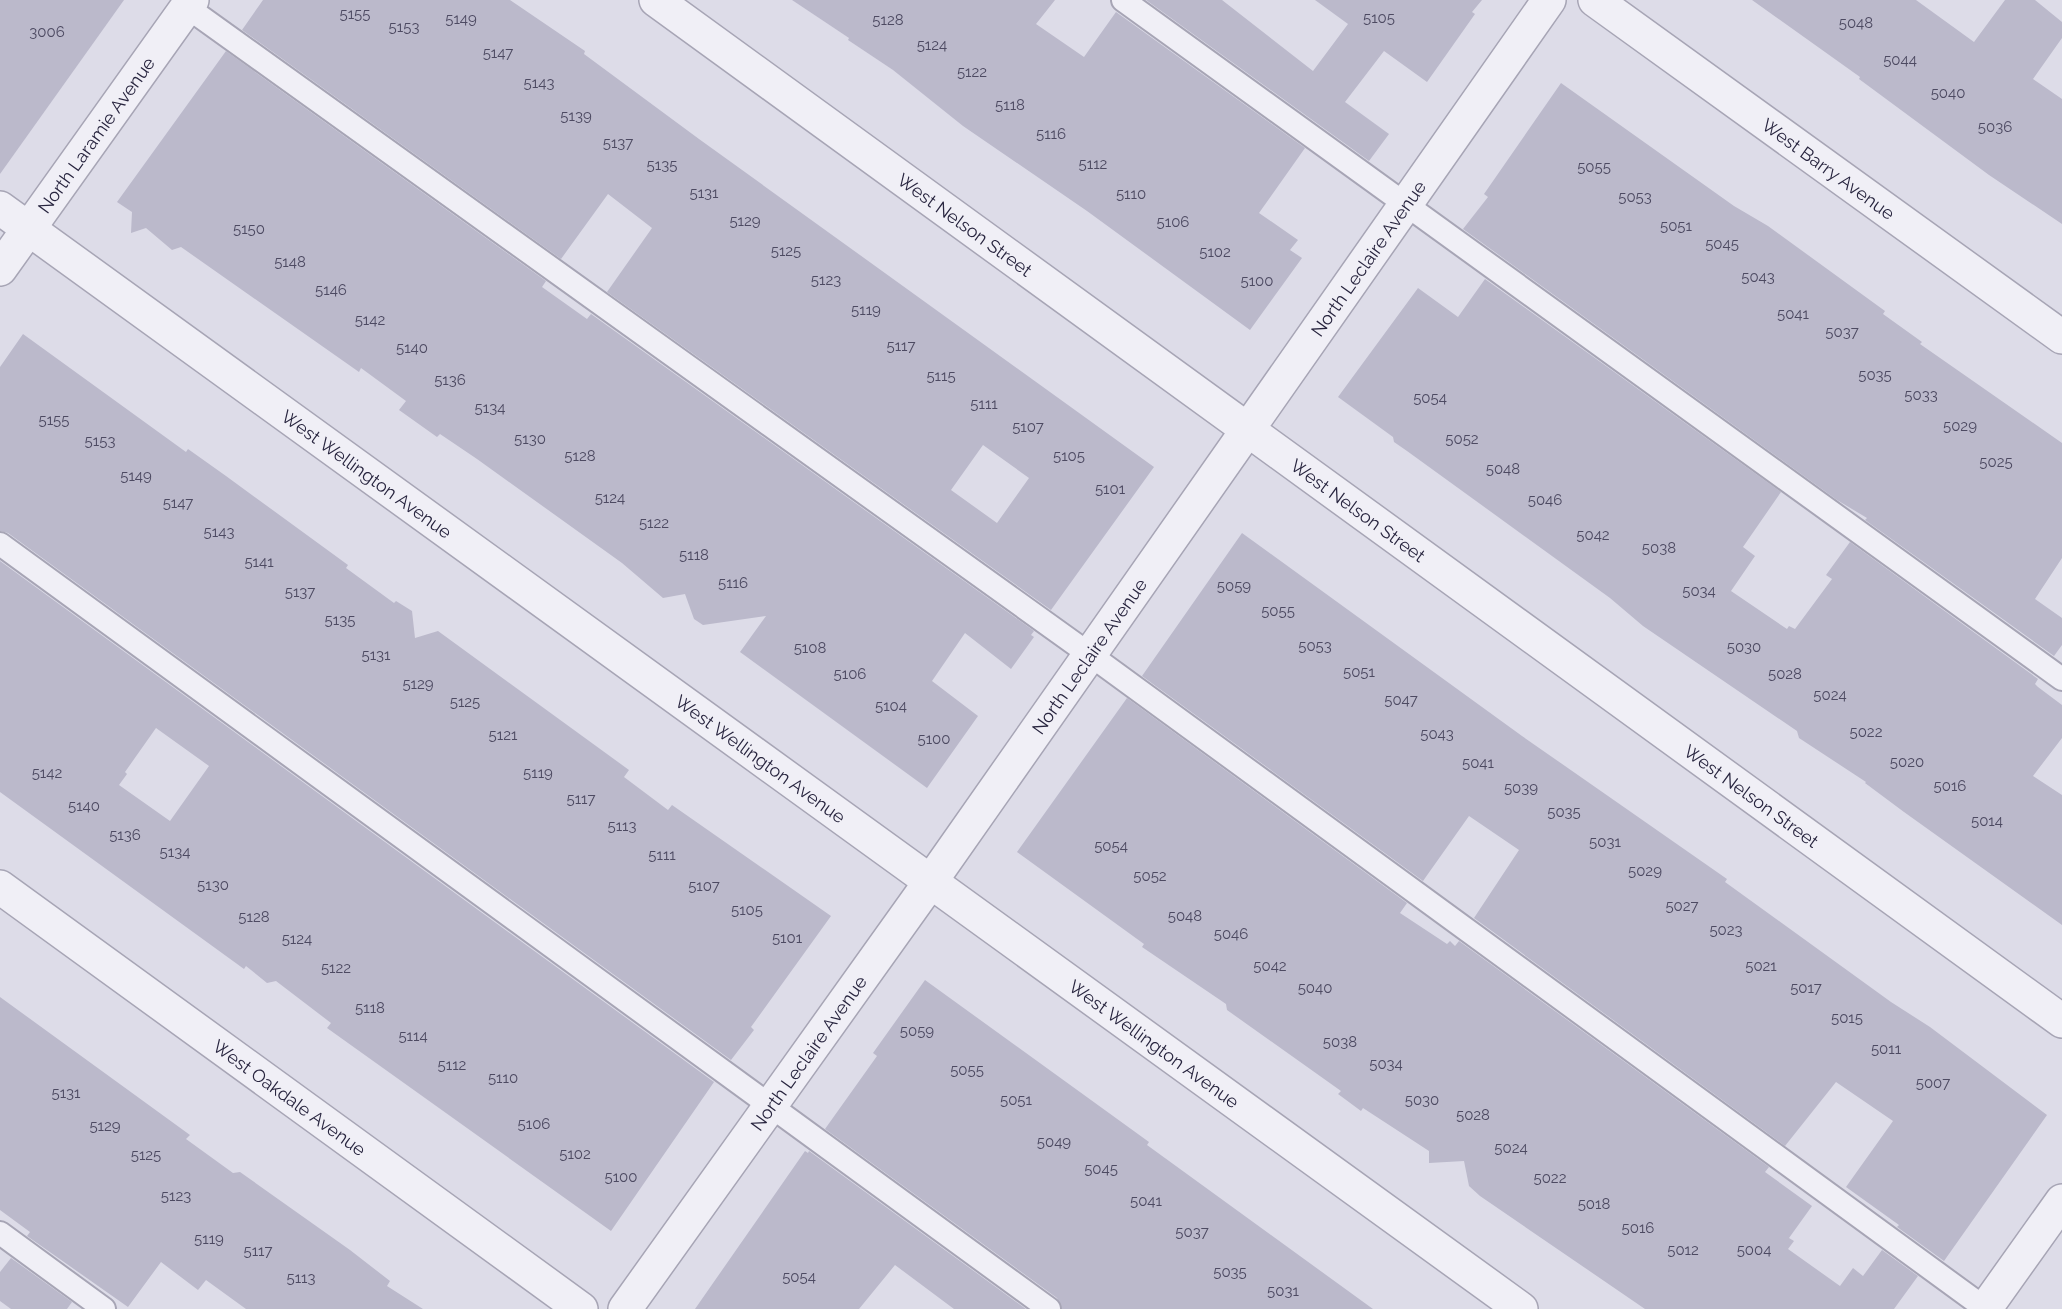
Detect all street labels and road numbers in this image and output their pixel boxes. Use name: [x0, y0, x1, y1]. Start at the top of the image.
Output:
street label: North Laramie Avenue: [33, 52, 159, 217]
street label: West Barry Avenue: [1758, 114, 1899, 224]
street label: West Nelson Street: [894, 169, 1037, 280]
street label: North Leclaire Avenue: [1306, 176, 1430, 340]
street label: West Wellington Avenue: [278, 405, 456, 542]
street label: West Nelson Street: [1287, 454, 1430, 566]
street label: North Leclaire Avenue: [1027, 574, 1151, 738]
street label: West Wellington Avenue: [671, 690, 850, 827]
street label: West Nelson Street: [1680, 740, 1823, 851]
street label: North Leclaire Avenue: [746, 971, 871, 1134]
street label: West Wellington Avenue: [1065, 975, 1244, 1112]
street label: West Oakdale Avenue: [209, 1035, 370, 1160]

